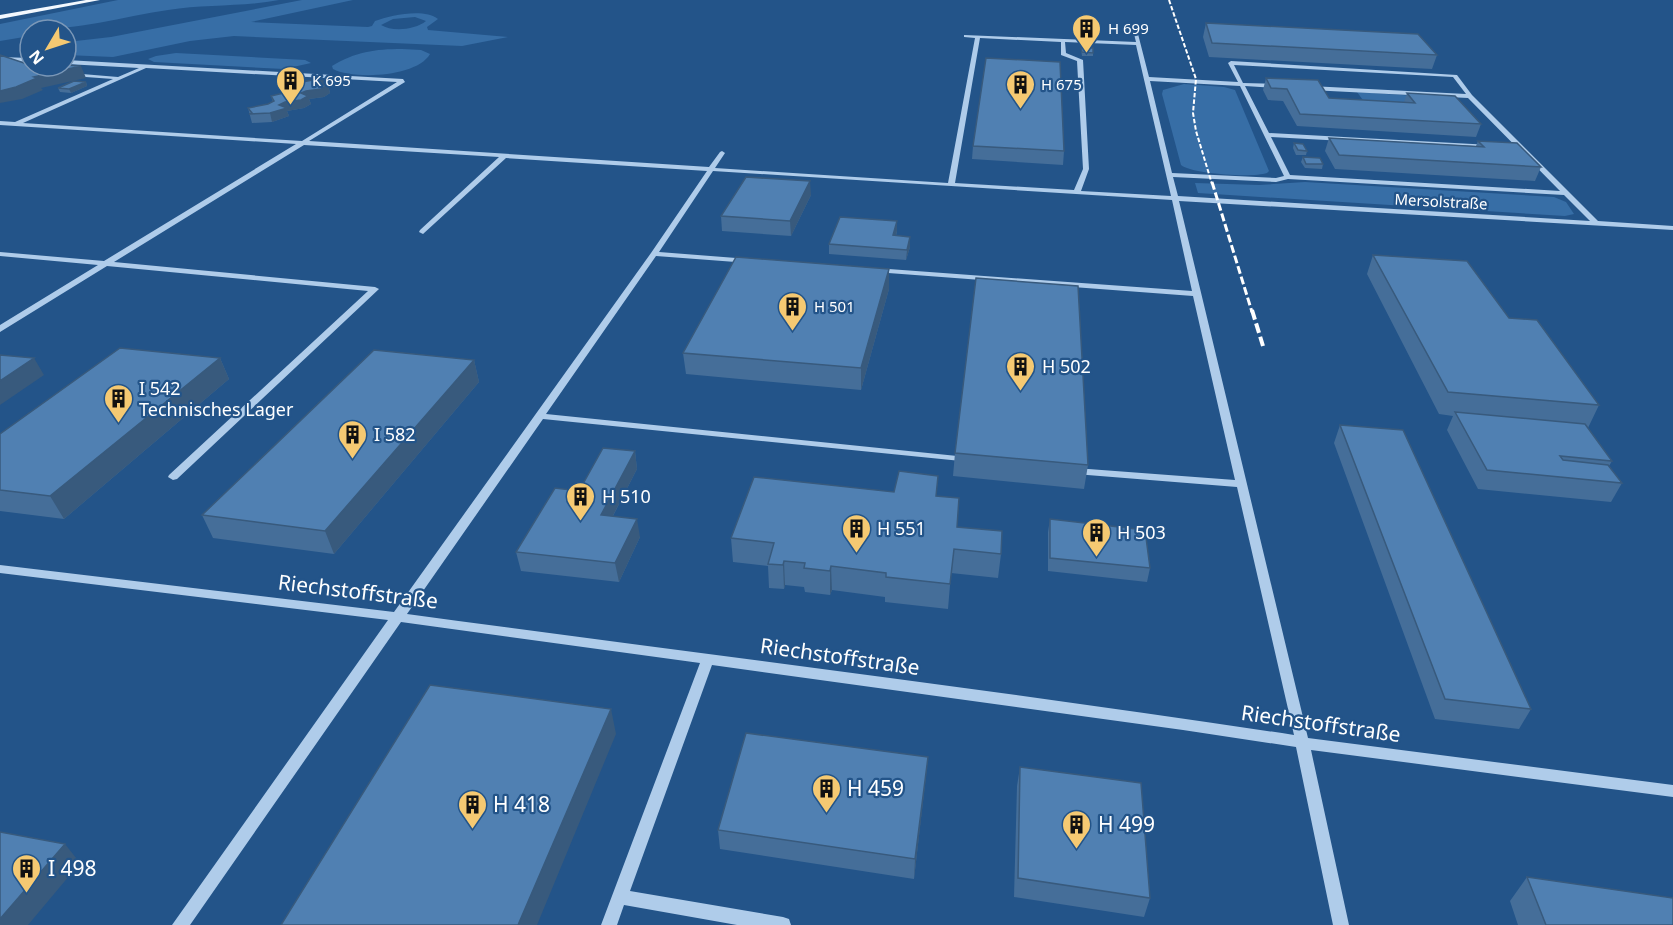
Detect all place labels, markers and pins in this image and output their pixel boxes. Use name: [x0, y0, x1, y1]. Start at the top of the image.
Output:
building icon: H 699: [1071, 12, 1103, 54]
place label: H 699: [1108, 18, 1149, 38]
building icon: K 695: [275, 64, 307, 106]
building icon: H 675: [1004, 68, 1036, 110]
place label: K 695: [312, 70, 351, 90]
place label: H 675: [1041, 74, 1082, 94]
building icon: H 501: [777, 290, 809, 332]
place label: H 501: [814, 296, 855, 316]
building icon: H 502: [1005, 350, 1037, 392]
place label: H 502: [1042, 354, 1091, 378]
place label: I 542 Technisches Lager: [139, 376, 294, 421]
building icon: I 542 Technisches Lager: [102, 382, 134, 424]
building icon: I 582: [337, 418, 369, 460]
place label: I 582: [374, 422, 416, 446]
building icon: H 510: [565, 480, 597, 522]
place label: H 510: [602, 484, 651, 508]
building icon: H 551: [840, 512, 872, 554]
place label: H 551: [877, 516, 926, 540]
building icon: H 503: [1080, 516, 1112, 558]
place label: H 503: [1117, 520, 1166, 544]
building icon: H 459: [810, 772, 842, 814]
place label: H 459: [847, 774, 904, 802]
building icon: H 418: [456, 788, 488, 830]
place label: H 418: [493, 790, 550, 818]
building icon: H 499: [1061, 808, 1093, 850]
place label: H 499: [1098, 810, 1155, 838]
building icon: I 498: [11, 852, 43, 894]
place label: I 498: [48, 854, 97, 882]

